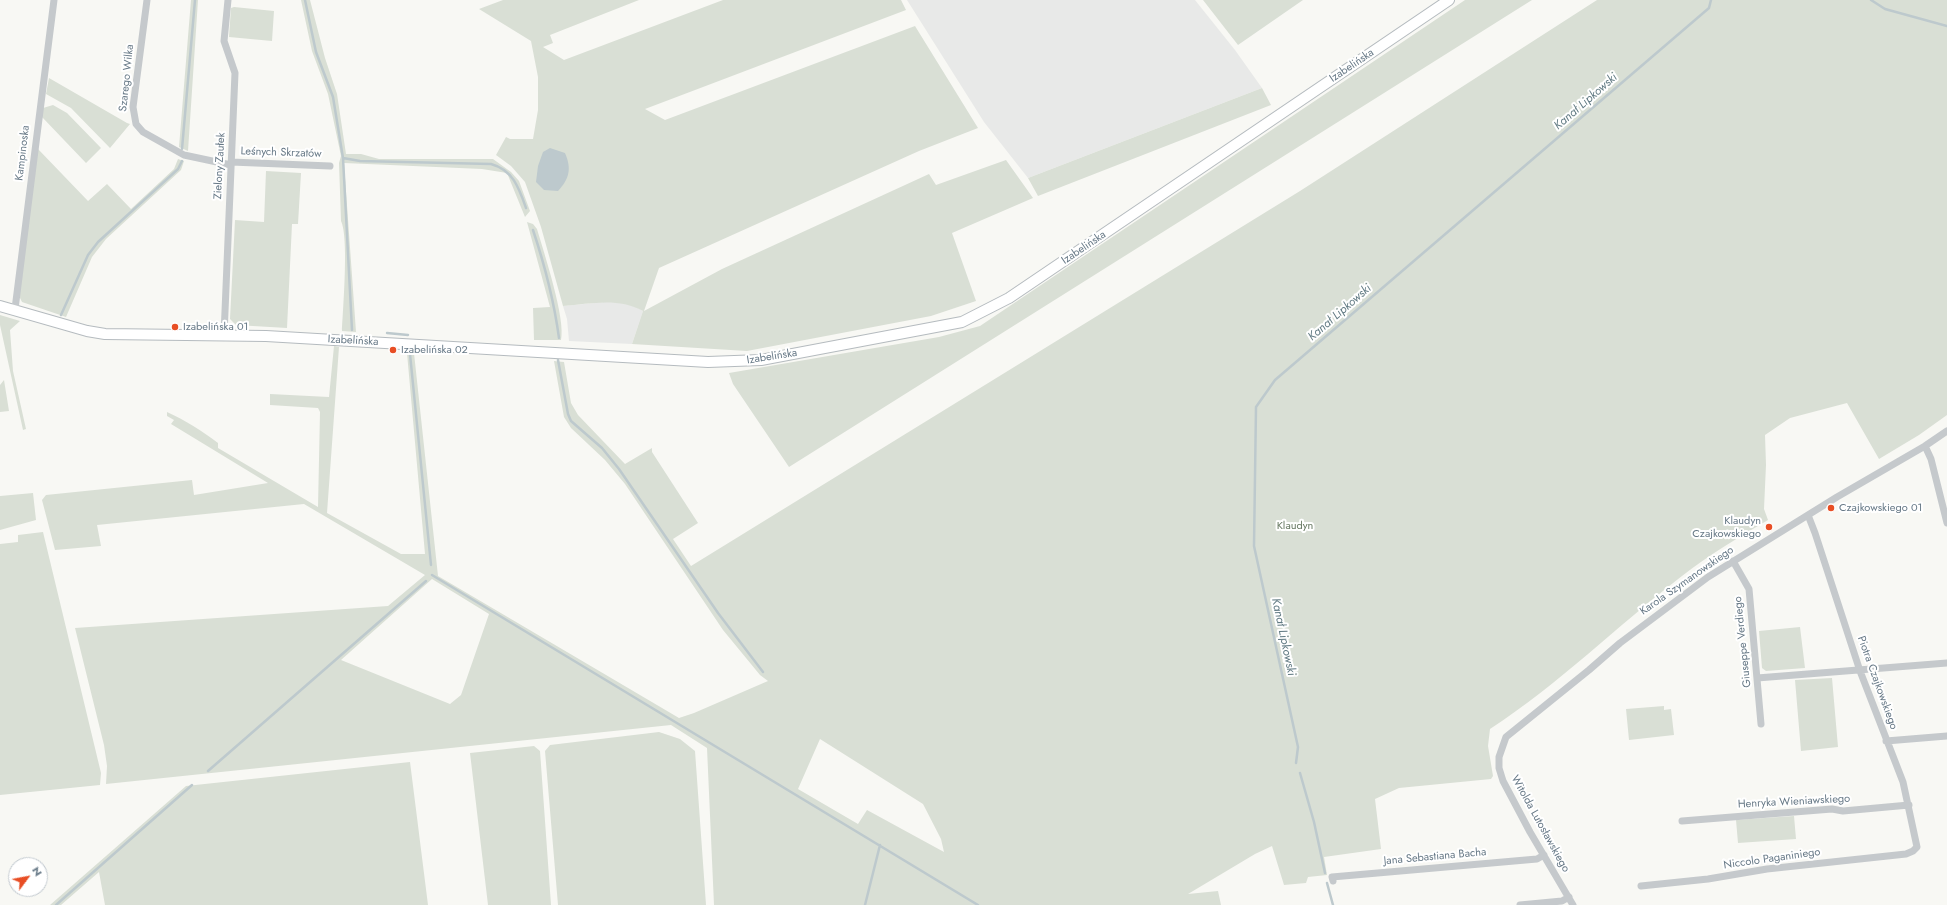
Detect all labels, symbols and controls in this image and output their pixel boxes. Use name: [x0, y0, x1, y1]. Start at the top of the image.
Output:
street label: Szarego Wilka: [117, 44, 137, 112]
street label: Izabelińska: [1327, 46, 1377, 86]
water label: Kanał Lipkowski: [1551, 71, 1621, 133]
street label: Kampinoska: [13, 125, 33, 181]
street label: Zielony Zaułek: [212, 132, 228, 200]
street label: Leśnych Skrzatów: [240, 145, 322, 161]
street label: Izabelińska: [1059, 228, 1109, 268]
water label: Kanał Lipkowski: [1305, 282, 1375, 344]
place label: Izabelińska 01: [183, 320, 249, 334]
marker: Izabelińska 01: [170, 322, 180, 332]
street label: Izabelińska: [327, 333, 379, 349]
place label: Izabelińska 02: [401, 343, 468, 357]
marker: Izabelińska 02: [388, 345, 398, 355]
street label: Izabelińska: [746, 347, 798, 367]
place label: Czajkowskiego 01: [1839, 501, 1923, 515]
marker: Czajkowskiego 01: [1826, 503, 1836, 513]
place label: Klaudyn Czajkowskiego: [1692, 514, 1761, 540]
park label: Klaudyn: [1277, 519, 1313, 533]
marker: Klaudyn Czajkowskiego: [1764, 522, 1774, 532]
street label: Karola Szymanowskiego: [1638, 544, 1736, 618]
street label: Giuseppe Verdiego: [1732, 596, 1754, 688]
water label: Kanał Lipkowski: [1268, 597, 1298, 677]
street label: Piotra Czajkowskiego: [1854, 634, 1900, 732]
street label: Witolda Lutosławskiego: [1508, 773, 1572, 875]
street label: Henryka Wieniawskiego: [1737, 792, 1851, 812]
street label: Jana Sebastiana Bacha: [1383, 846, 1487, 868]
street label: Niccolo Paganiniego: [1723, 846, 1821, 872]
north arrow: [8, 857, 48, 897]
text: N: [28, 863, 46, 879]

